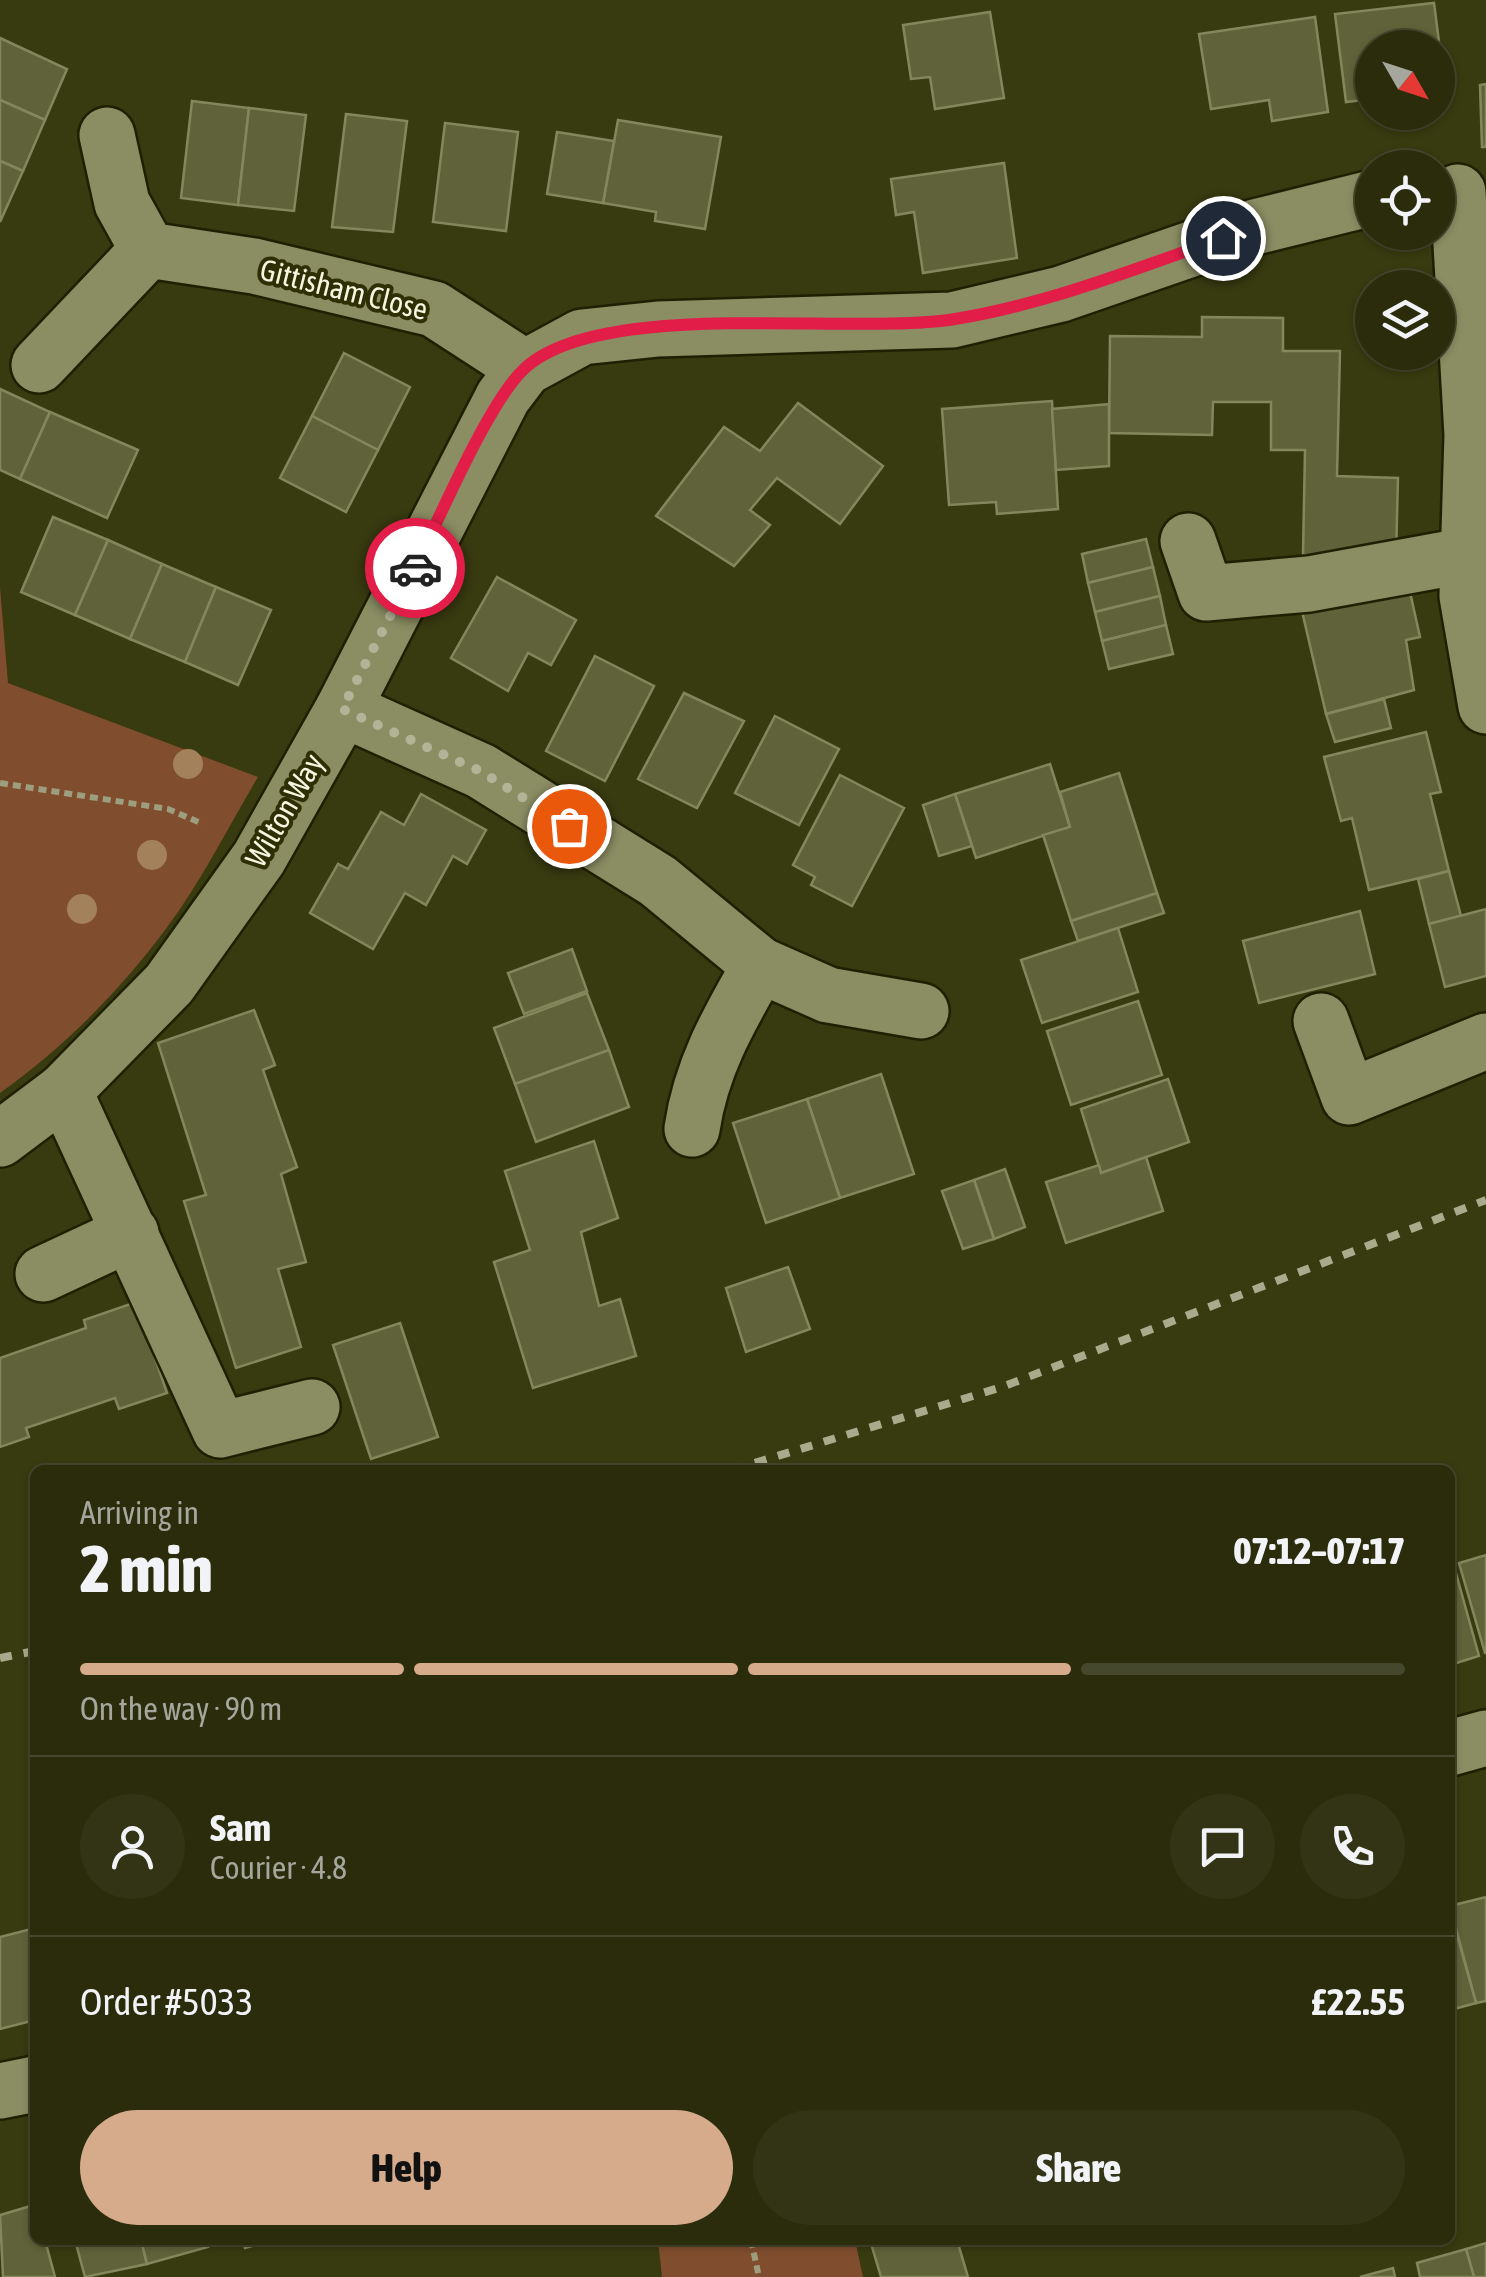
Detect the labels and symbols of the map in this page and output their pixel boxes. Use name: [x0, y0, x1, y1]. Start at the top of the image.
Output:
north arrow: [1355, 30, 1455, 130]
pin: [1181, 196, 1266, 281]
street label: Gittisham Close: [257, 252, 431, 326]
courier: [365, 518, 465, 618]
street label: Wilton Way: [238, 747, 330, 873]
pin: [527, 784, 612, 869]

